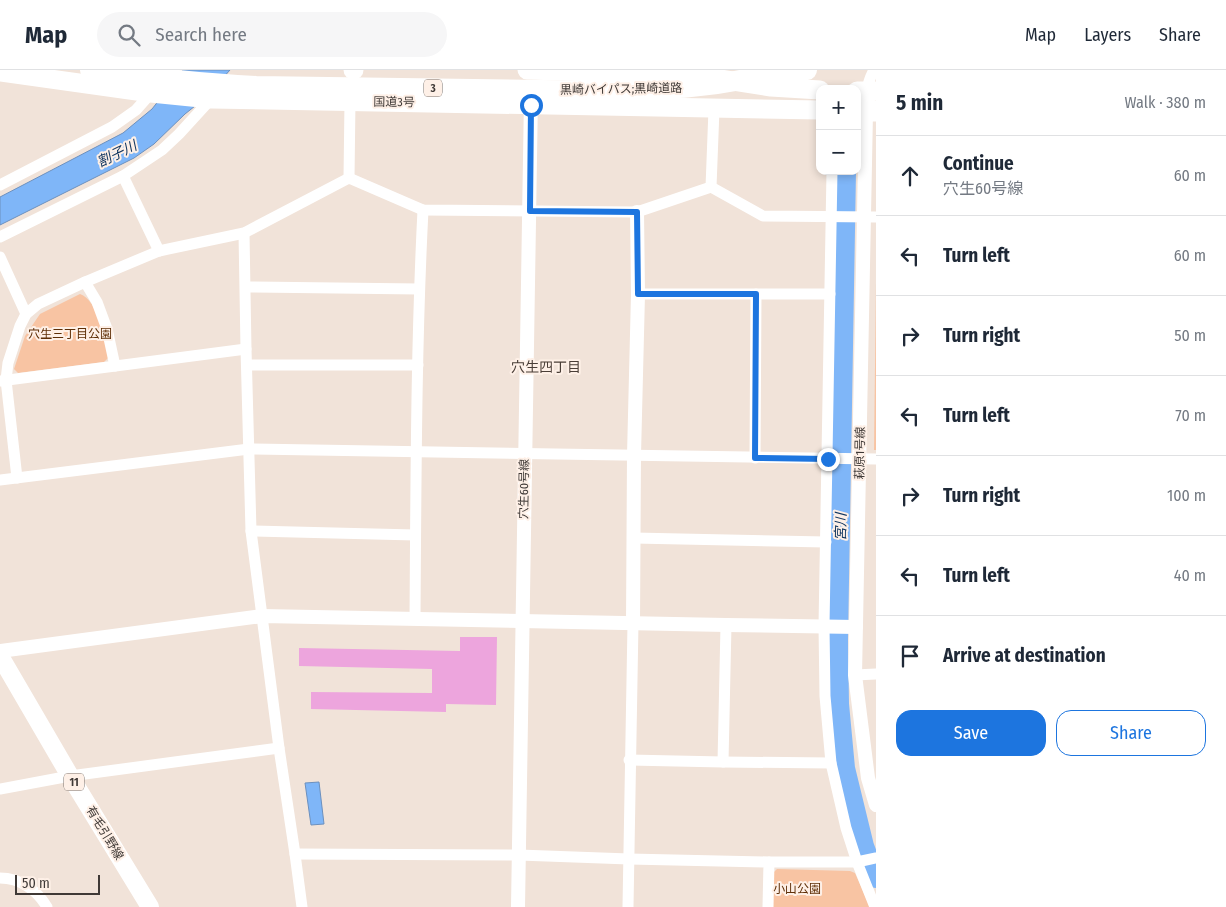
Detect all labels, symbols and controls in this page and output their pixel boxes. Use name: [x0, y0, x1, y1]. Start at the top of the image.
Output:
search box: [97, 12, 447, 57]
text: Map: [25, 21, 67, 49]
icon: search: [115, 21, 143, 49]
text: Search here: [155, 23, 247, 46]
text: Map: [1025, 24, 1056, 46]
text: Layers: [1084, 24, 1131, 46]
text: Share: [1159, 24, 1201, 46]
road number: 3: [424, 80, 442, 97]
street label: 黒崎バイパス;黒崎道路: [560, 81, 682, 97]
map controls: [816, 85, 861, 175]
button: +: [816, 85, 861, 130]
text: 5 min: [896, 90, 943, 116]
text: Walk · 380 m: [1125, 93, 1206, 112]
route start: [520, 94, 543, 117]
street label: 国道3号: [373, 95, 415, 109]
button: −: [816, 130, 861, 175]
water label: 割子川: [94, 136, 141, 171]
text: Continue: [943, 152, 1014, 175]
icon: ahead: [896, 162, 924, 190]
text: 60 m: [1174, 166, 1206, 185]
text: 穴生60号線: [943, 179, 1023, 198]
icon: left: [896, 242, 924, 270]
text: Turn left: [943, 244, 1010, 267]
text: 60 m: [1174, 246, 1206, 265]
icon: right: [896, 322, 924, 350]
text: Turn right: [943, 324, 1020, 347]
text: 50 m: [1174, 326, 1206, 345]
park label: 穴生三丁目公園: [28, 327, 112, 341]
district label: 穴生四丁目: [511, 359, 581, 376]
icon: left: [896, 402, 924, 430]
text: Turn left: [943, 404, 1010, 427]
text: 70 m: [1175, 406, 1206, 425]
street label: 萩原1号線: [853, 427, 867, 479]
route end: [817, 448, 840, 471]
street label: 穴生60号線: [516, 459, 532, 519]
icon: right: [896, 482, 924, 510]
text: Turn right: [943, 484, 1020, 507]
text: 100 m: [1167, 486, 1206, 505]
water label: 宮川: [832, 511, 850, 541]
icon: left: [896, 562, 924, 590]
text: Turn left: [943, 564, 1010, 587]
text: 40 m: [1174, 566, 1206, 585]
icon: arrive: [896, 642, 924, 670]
text: Arrive at destination: [943, 644, 1106, 667]
button: Save: [896, 710, 1046, 756]
button: Share: [1056, 710, 1206, 756]
road number: 11: [64, 774, 84, 790]
street label: 有毛引野線: [84, 804, 126, 862]
scale bar: [15, 872, 100, 895]
text: 50 m: [22, 875, 50, 892]
park label: 小山公園: [773, 882, 821, 896]

